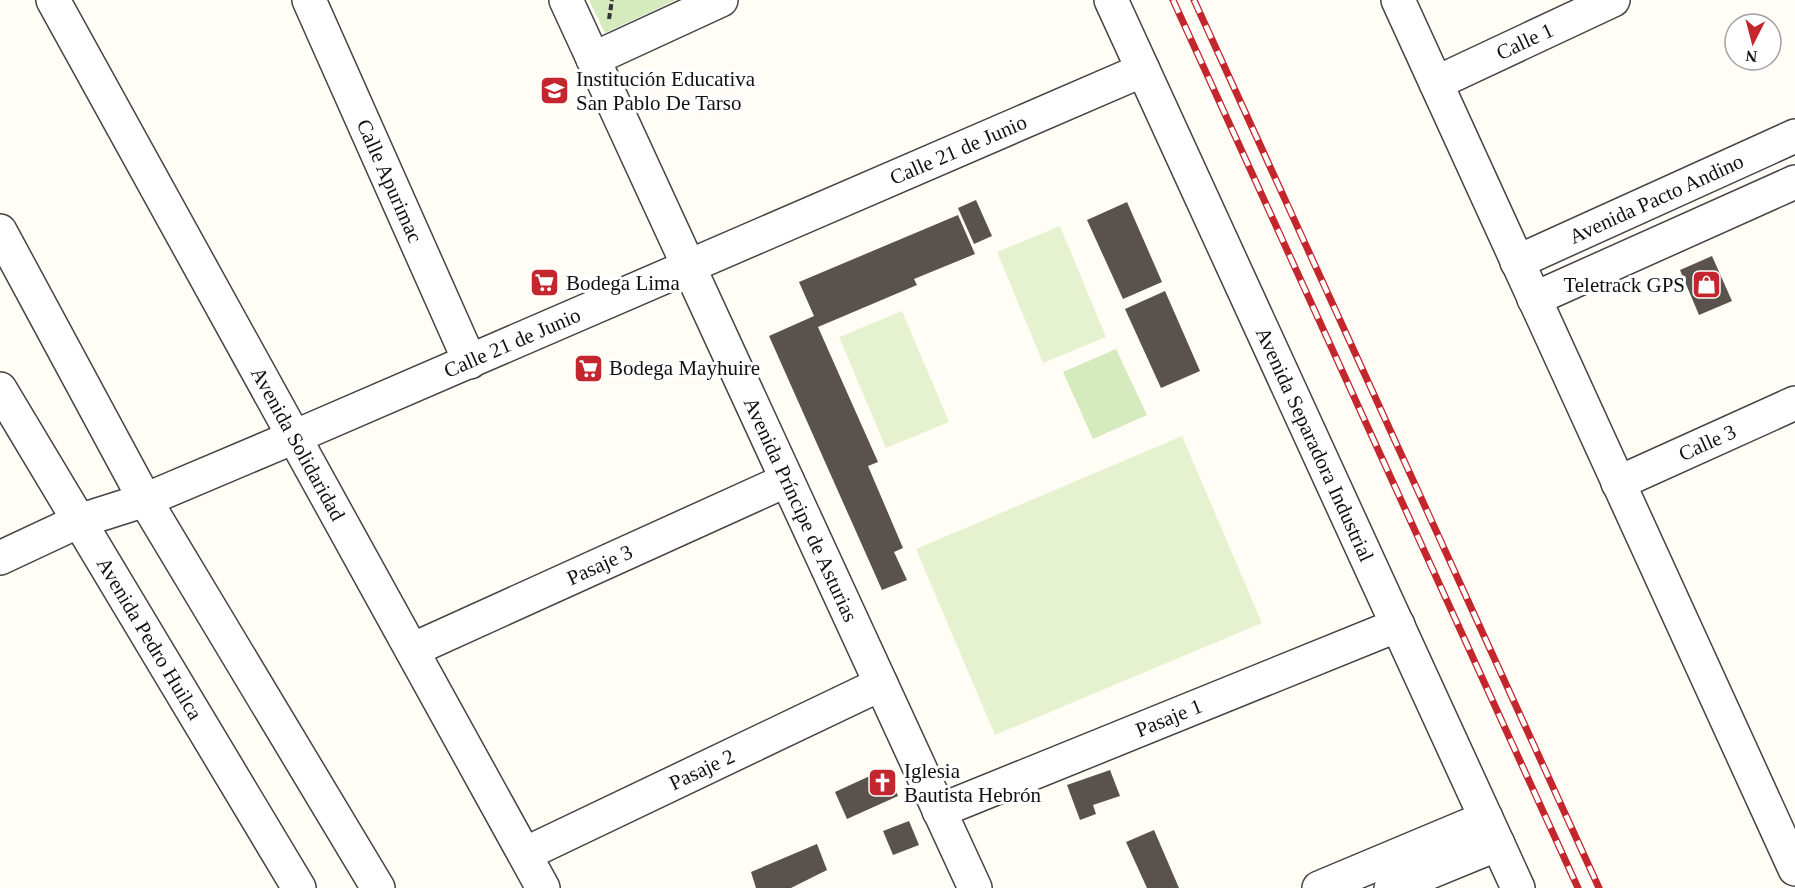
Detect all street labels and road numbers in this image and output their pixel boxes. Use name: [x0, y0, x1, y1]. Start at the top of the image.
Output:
street label: Calle 1: [1492, 18, 1557, 65]
street label: Calle 21 de Junio: [886, 110, 1030, 190]
street label: Calle Apurimac: [352, 116, 427, 246]
street label: Avenida Pacto Andino: [1565, 149, 1747, 249]
street label: Calle 21 de Junio: [440, 303, 584, 383]
street label: Avenida Separadora Industrial: [1251, 324, 1379, 566]
street label: Avenida Solidaridad: [246, 363, 350, 525]
street label: Avenida Príncipe de Asturias: [739, 394, 863, 625]
street label: Calle 3: [1675, 419, 1740, 466]
street label: Pasaje 3: [563, 540, 636, 590]
street label: Avenida Pedro Huilca: [92, 553, 208, 725]
street label: Pasaje 1: [1132, 694, 1206, 742]
street label: Pasaje 2: [665, 744, 738, 795]

